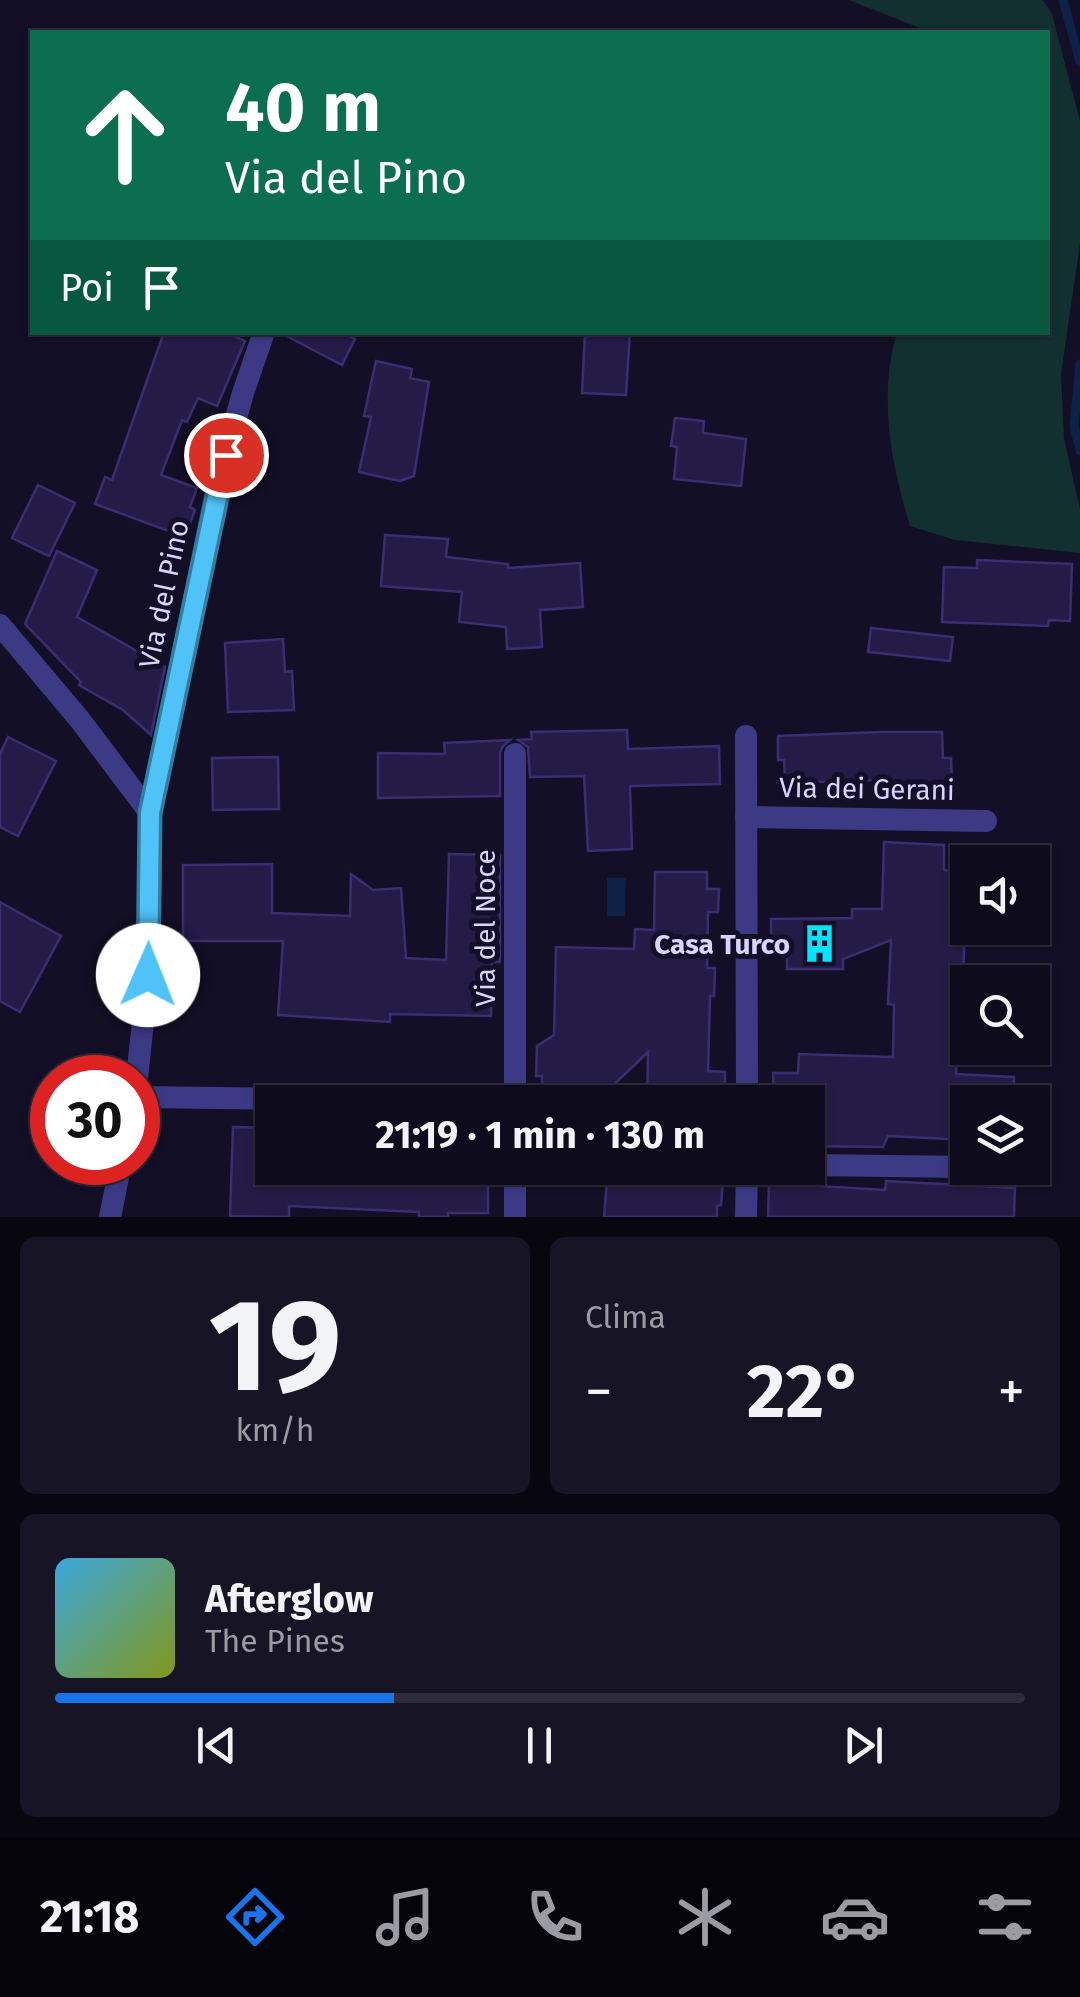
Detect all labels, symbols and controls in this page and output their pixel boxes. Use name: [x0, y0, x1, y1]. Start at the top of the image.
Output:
text: 40 m: [225, 66, 381, 150]
icon: ahead: [60, 70, 190, 200]
text: Via del Pino: [225, 151, 467, 205]
icon: arrive: [134, 260, 189, 315]
text: Poi: [60, 265, 114, 311]
pin: [184, 413, 269, 498]
icon: arrive: [199, 428, 254, 483]
street label: Via del Pino: [132, 517, 196, 671]
street label: Via dei Gerani: [779, 771, 955, 807]
map controls: [950, 845, 1050, 1185]
button: sound: [950, 845, 1050, 945]
street label: Via del Noce: [469, 849, 502, 1007]
position arrow: [96, 923, 200, 1027]
building icon: Casa Turco: [799, 923, 841, 965]
place label: Casa Turco: [654, 928, 790, 961]
button: search: [950, 965, 1050, 1065]
speed limit sign: 30: [30, 1055, 160, 1185]
button: layers: [950, 1085, 1050, 1185]
text: 21:19 · 1 min · 130 m: [375, 1112, 705, 1158]
text: 19: [208, 1268, 342, 1424]
text: Clima: [585, 1298, 666, 1336]
text: 22°: [747, 1347, 863, 1437]
text: −: [585, 1359, 613, 1425]
text: +: [998, 1359, 1025, 1425]
text: km/h: [235, 1411, 315, 1449]
text: Afterglow: [205, 1576, 373, 1622]
text: The Pines: [205, 1622, 345, 1660]
icon: previous: [189, 1718, 244, 1773]
icon: pause: [512, 1718, 567, 1773]
icon: next: [836, 1718, 891, 1773]
icon: directions: [220, 1882, 290, 1952]
icon: music: [370, 1882, 440, 1952]
icon: phone: [520, 1882, 590, 1952]
icon: climate: [670, 1882, 740, 1952]
icon: car: [820, 1882, 890, 1952]
icon: filters: [970, 1882, 1040, 1952]
text: 21:18: [40, 1890, 139, 1944]

